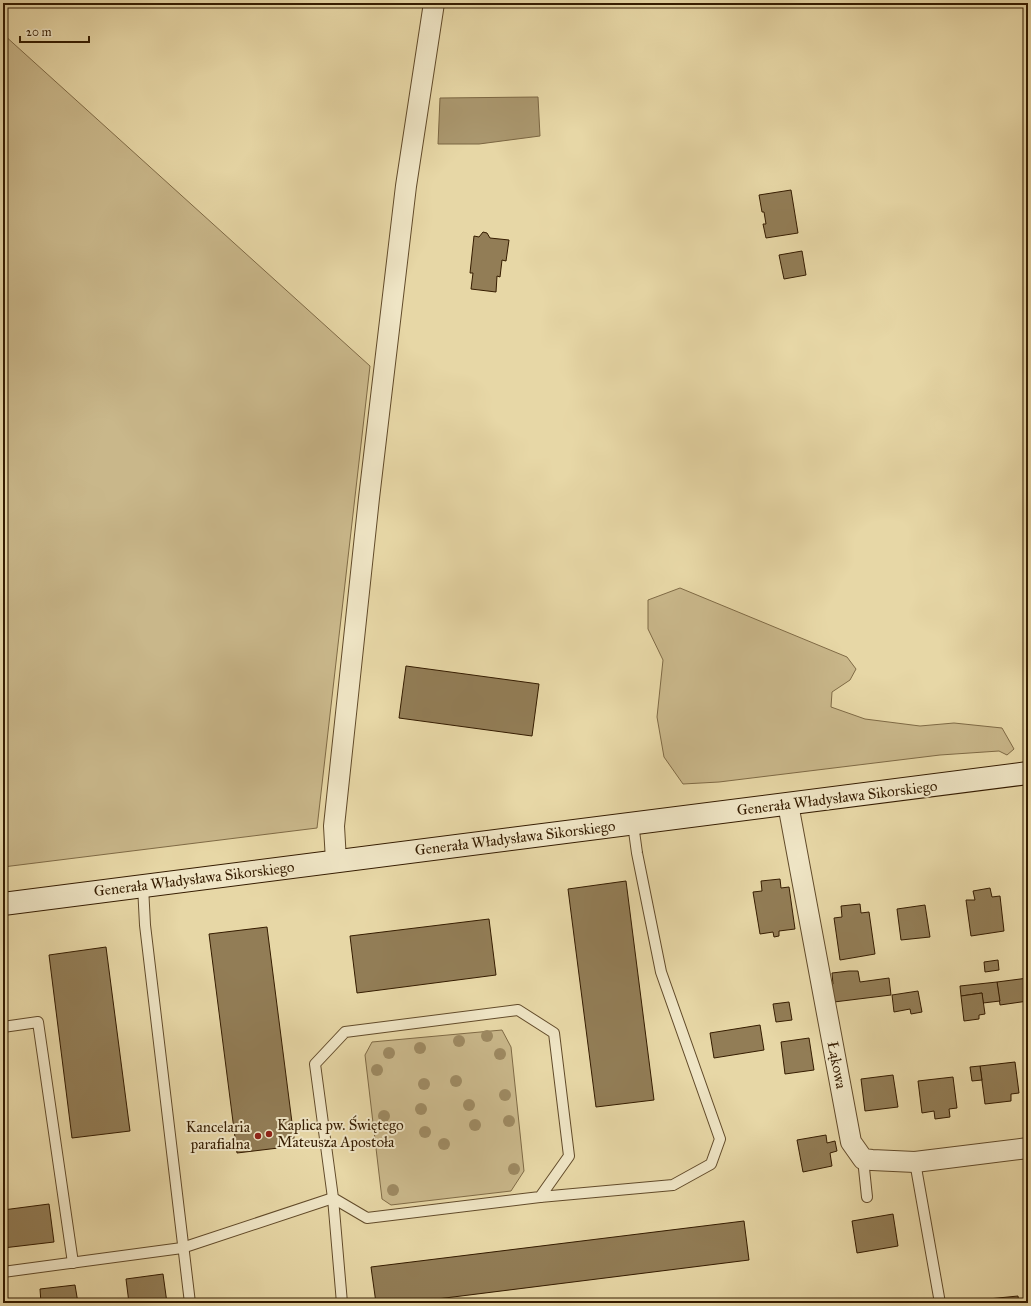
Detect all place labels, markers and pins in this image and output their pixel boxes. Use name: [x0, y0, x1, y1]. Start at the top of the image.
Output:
place label: Kaplica pw. Świętego Mateusza Apostoła: [277, 1115, 404, 1151]
place label: Kancelaria parafialna: [186, 1118, 251, 1153]
marker: Kaplica pw. Świętego Mateusza Apostoła: [264, 1129, 274, 1139]
marker: Kancelaria parafialna: [253, 1131, 263, 1141]

